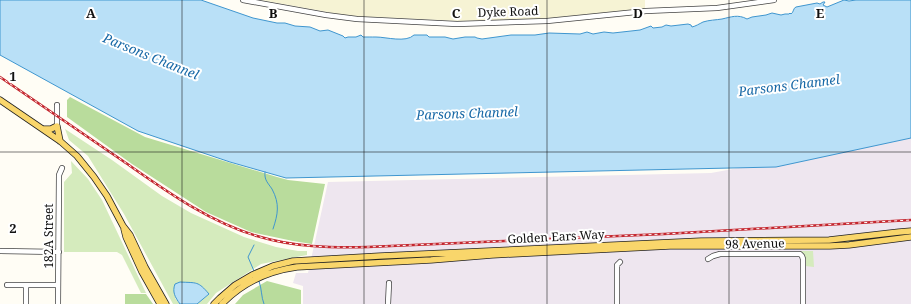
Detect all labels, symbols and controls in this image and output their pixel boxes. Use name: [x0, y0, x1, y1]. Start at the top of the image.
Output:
street label: Dyke Road: [477, 2, 539, 21]
text: A: [86, 4, 96, 22]
text: B: [269, 4, 278, 22]
text: C: [452, 4, 461, 22]
text: D: [633, 4, 643, 22]
text: E: [816, 4, 825, 22]
water label: Parsons Channel: [100, 28, 202, 83]
text: 1: [9, 67, 17, 85]
water label: Parsons Channel: [736, 70, 841, 100]
water label: Parsons Channel: [415, 102, 518, 124]
street label: 182A Street: [40, 203, 57, 269]
text: 2: [9, 219, 17, 237]
street label: Golden Ears Way: [507, 225, 605, 248]
street label: 98 Avenue: [725, 234, 785, 253]

